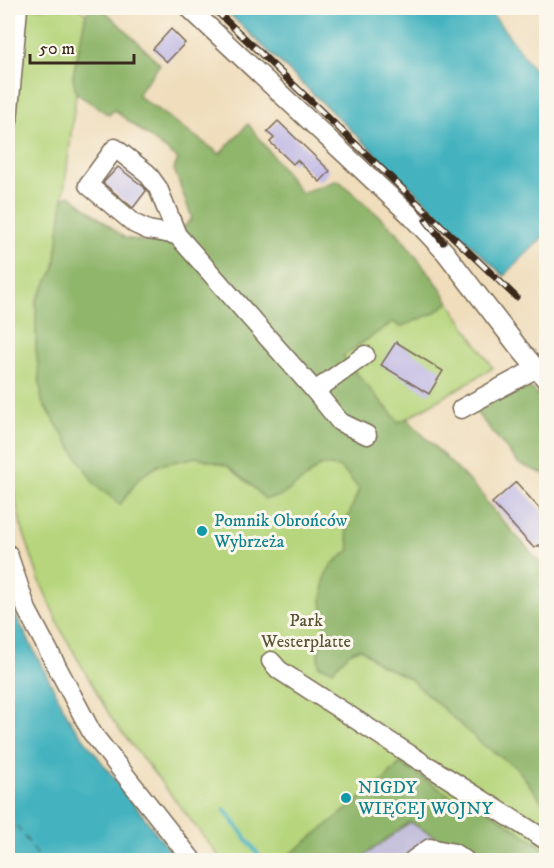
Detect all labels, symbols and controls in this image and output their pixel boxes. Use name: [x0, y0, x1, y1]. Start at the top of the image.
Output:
scale bar: [30, 27, 134, 65]
text: 50 m: [39, 38, 75, 60]
place label: Pomnik Obrońców Wybrzeża: [213, 510, 348, 553]
marker: Pomnik Obrońców Wybrzeża: [195, 524, 209, 538]
park label: Park Westerplatte: [260, 610, 351, 653]
place label: NIGDY WIĘCEJ WOJNY: [357, 777, 493, 820]
marker: NIGDY WIĘCEJ WOJNY: [339, 791, 353, 805]

